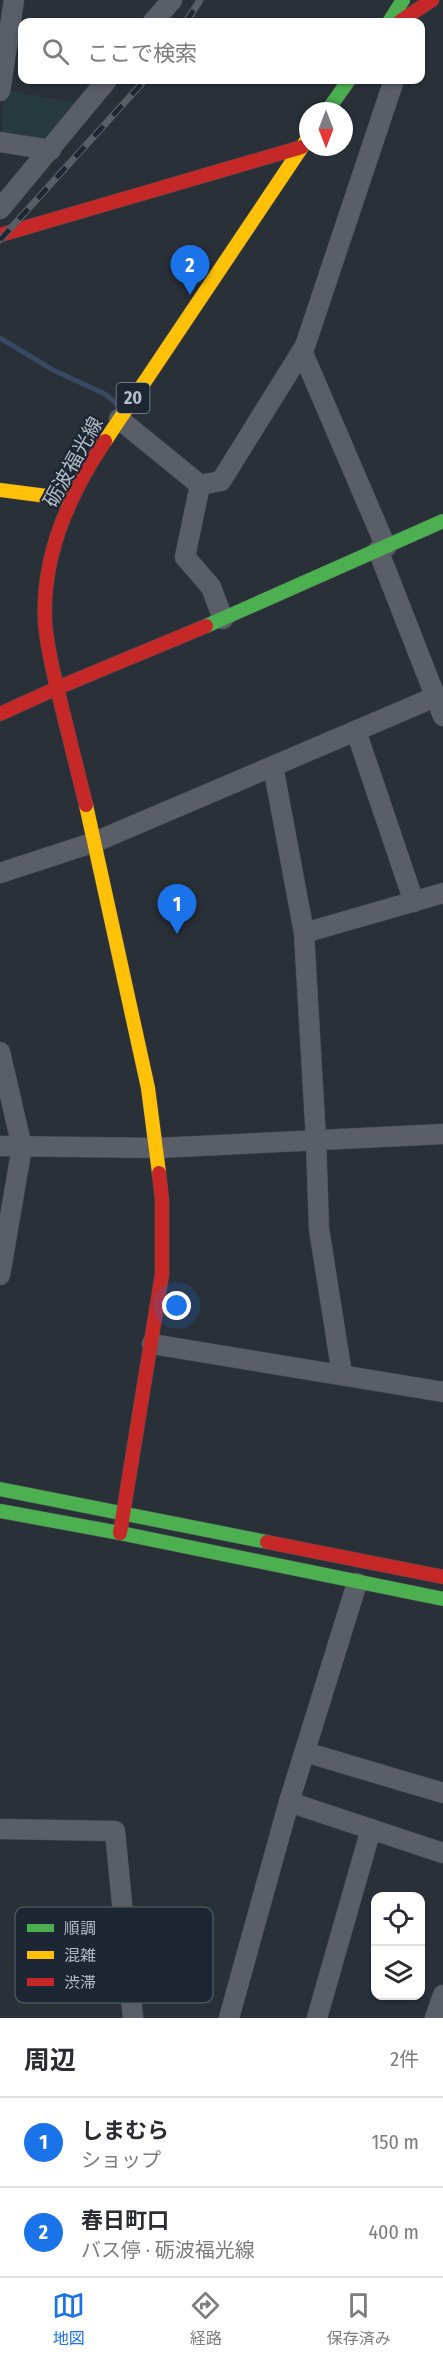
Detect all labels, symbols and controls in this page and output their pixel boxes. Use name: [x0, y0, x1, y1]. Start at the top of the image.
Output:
search box: [18, 18, 425, 84]
icon: search: [39, 35, 72, 68]
text: ここで検索: [87, 40, 197, 67]
north arrow: [299, 102, 353, 156]
pin: 2: [170, 246, 210, 295]
road number: 20: [116, 383, 150, 413]
street label: 砺波福光線: [38, 412, 108, 512]
pin: 1: [158, 884, 196, 934]
your location: [162, 1291, 191, 1320]
map controls: [371, 1892, 425, 2000]
button: locate: [371, 1892, 425, 1946]
legend: [15, 1907, 213, 2003]
text: 順調: [64, 1919, 96, 1938]
text: 混雑: [64, 1946, 96, 1965]
button: layers: [371, 1946, 425, 2000]
text: 渋滞: [64, 1973, 96, 1992]
text: 周辺: [24, 2045, 76, 2076]
text: 2件: [390, 2047, 419, 2071]
text: しまむら: [81, 2117, 169, 2144]
text: 1: [39, 2130, 48, 2154]
text: 150 m: [372, 2130, 419, 2154]
text: ショップ: [81, 2148, 161, 2172]
text: 春日町口: [81, 2207, 169, 2234]
text: 2: [39, 2220, 48, 2244]
text: 400 m: [368, 2220, 419, 2244]
text: バス停 · 砺波福光線: [81, 2238, 255, 2262]
tab: 地図: [52, 2289, 85, 2349]
tab: 経路: [189, 2289, 222, 2349]
tab: 保存済み: [327, 2289, 391, 2349]

